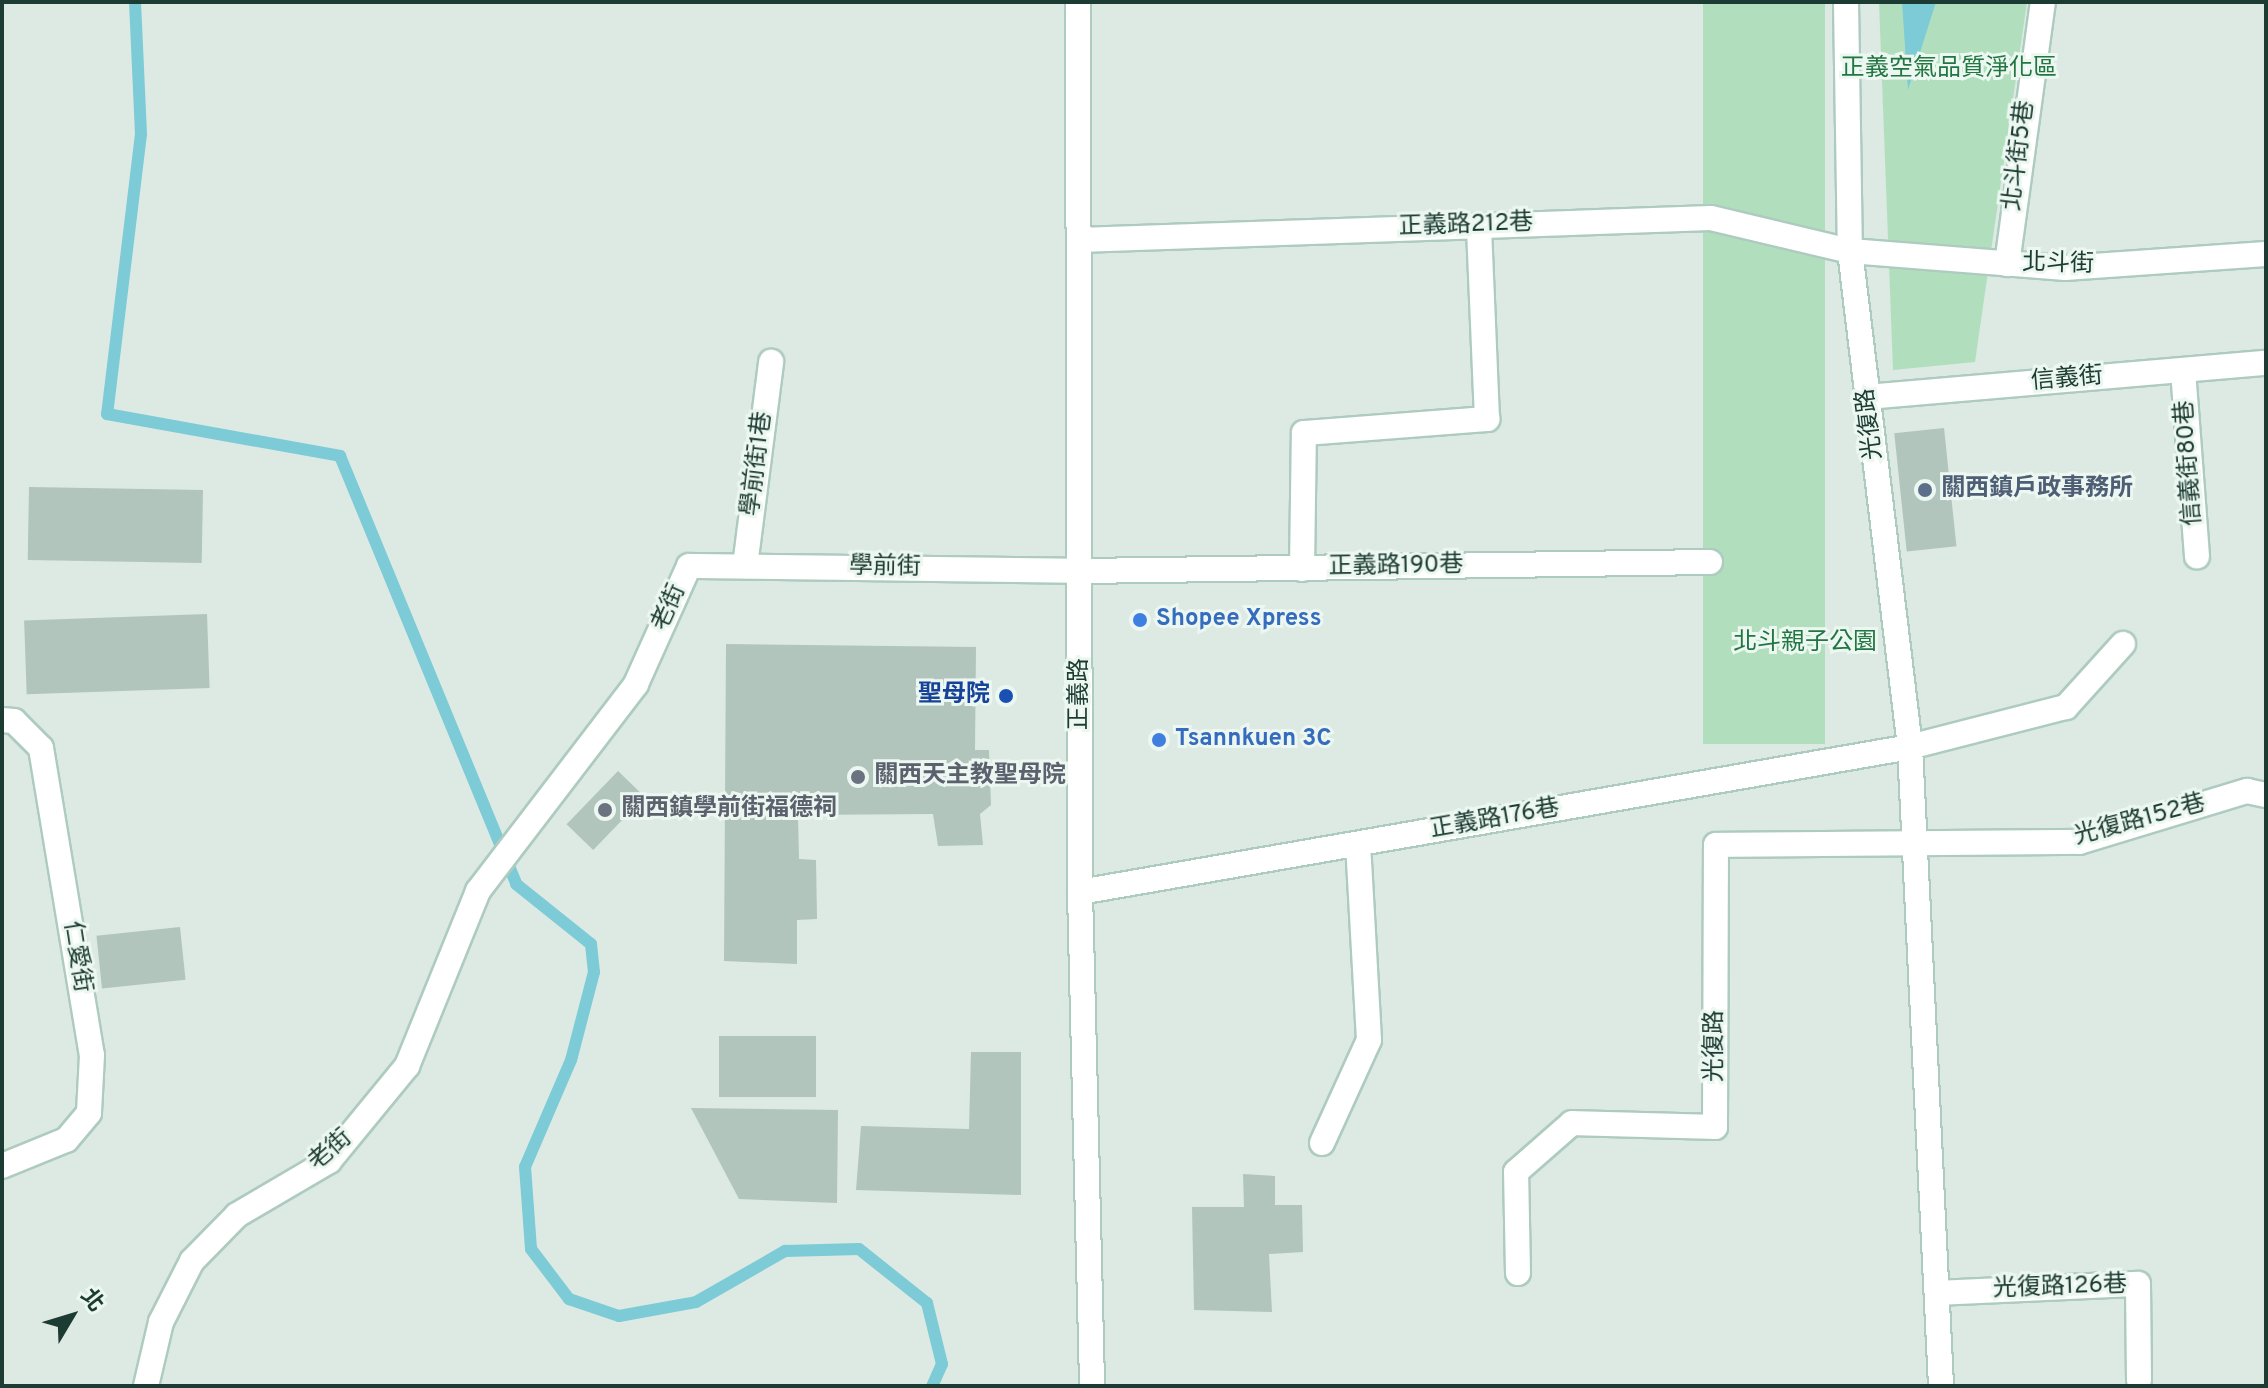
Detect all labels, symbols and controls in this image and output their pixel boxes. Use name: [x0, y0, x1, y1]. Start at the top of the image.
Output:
park label: 正義空氣品質淨化區: [1841, 56, 2057, 84]
street label: 北斗街5巷: [1999, 99, 2041, 213]
street label: 正義路212巷: [1398, 209, 1534, 243]
street label: 北斗街: [2022, 250, 2094, 280]
street label: 信義街: [2030, 363, 2104, 397]
street label: 光復路: [1852, 387, 1890, 461]
street label: 信義街80巷: [2171, 399, 2209, 527]
street label: 學前街1巷: [737, 410, 779, 518]
place label: 關西鎮戶政事務所: [1941, 476, 2133, 504]
marker: 關西鎮戶政事務所: [1916, 481, 1934, 499]
street label: 正義路190巷: [1329, 551, 1463, 583]
street label: 學前街: [849, 553, 921, 583]
street label: 老街: [647, 580, 693, 636]
place label: Shopee Xpress: [1156, 606, 1321, 634]
marker: Shopee Xpress: [1131, 611, 1149, 629]
park label: 北斗親子公園: [1733, 630, 1877, 658]
street label: 正義路: [1067, 658, 1095, 730]
place label: 聖母院: [918, 682, 990, 710]
marker: 聖母院: [997, 687, 1015, 705]
place label: Tsannkuen 3C: [1175, 726, 1332, 754]
marker: Tsannkuen 3C: [1150, 731, 1168, 749]
place label: 關西天主教聖母院: [874, 763, 1066, 791]
marker: 關西天主教聖母院: [849, 768, 867, 786]
street label: 光復路152巷: [2071, 790, 2209, 852]
street label: 正義路176巷: [1428, 794, 1562, 846]
place label: 關西鎮學前街福德祠: [621, 796, 837, 824]
marker: 關西鎮學前街福德祠: [596, 801, 614, 819]
street label: 仁愛街: [56, 919, 96, 995]
street label: 光復路: [1702, 1010, 1730, 1082]
street label: 老街: [303, 1124, 359, 1178]
street label: 光復路126巷: [1993, 1271, 2127, 1305]
north arrow: [32, 1276, 112, 1356]
text: 北: [74, 1284, 109, 1318]

